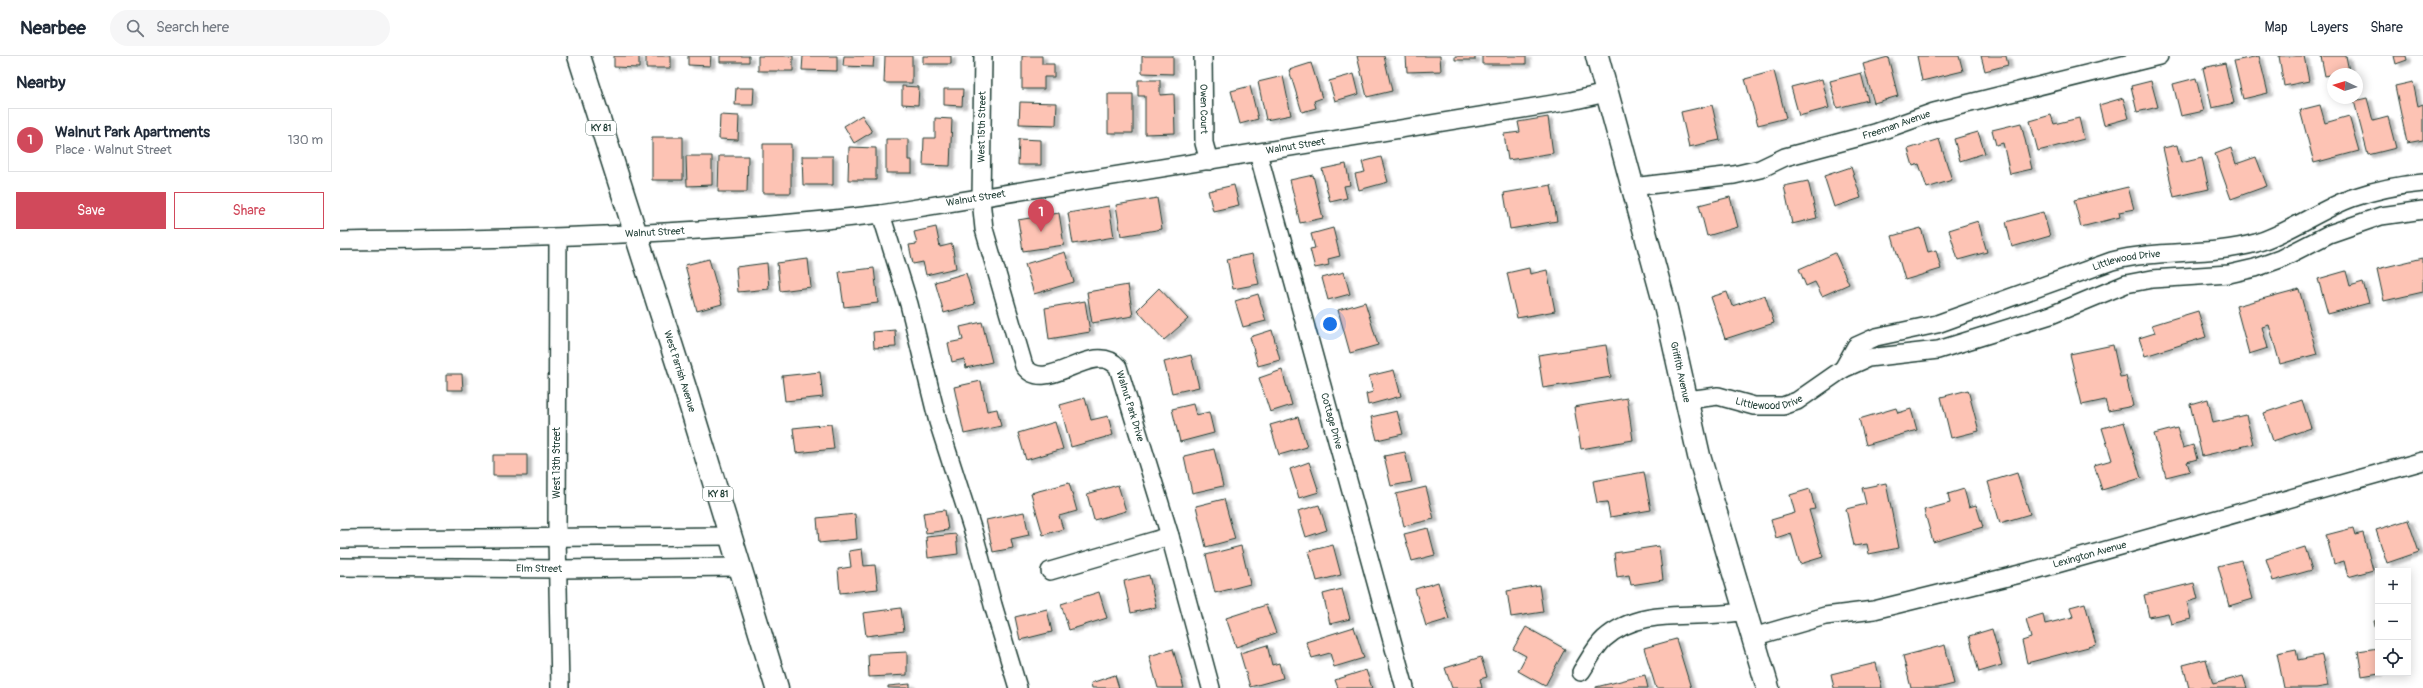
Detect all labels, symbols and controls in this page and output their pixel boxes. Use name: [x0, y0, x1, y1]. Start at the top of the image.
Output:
search box: [110, 10, 390, 46]
text: Nearbee: [20, 16, 86, 40]
icon: search: [124, 17, 146, 39]
text: Search here: [156, 18, 229, 37]
text: Map: [2265, 19, 2288, 36]
text: Layers: [2310, 19, 2348, 36]
text: Share: [2370, 19, 2403, 36]
north arrow: [2327, 68, 2363, 104]
text: Nearby: [16, 72, 65, 93]
street label: Owen Court: [1197, 84, 1210, 135]
street label: West 15th Street: [975, 90, 989, 163]
street label: Freeman Avenue: [1861, 108, 1932, 142]
road number: KY 81: [586, 121, 616, 135]
text: Walnut Park Apartments: [55, 123, 210, 142]
text: 1: [27, 132, 33, 148]
text: 130 m: [287, 132, 323, 148]
street label: Walnut Street: [1265, 135, 1327, 157]
text: Place · Walnut Street: [55, 142, 172, 158]
street label: Walnut Street: [945, 188, 1007, 209]
button: Save: [16, 192, 166, 229]
button: Share: [174, 192, 324, 229]
pin: 1: [1028, 199, 1054, 232]
street label: Walnut Street: [625, 225, 686, 240]
street label: Littlewood Drive: [2091, 248, 2161, 273]
your location: [1320, 314, 1340, 334]
street label: West Parrish Avenue: [661, 329, 698, 414]
street label: Griffith Avenue: [1668, 341, 1693, 404]
street label: Walnut Park Drive: [1113, 369, 1147, 443]
street label: Cottage Drive: [1318, 392, 1345, 451]
street label: Littlewood Drive: [1734, 393, 1805, 412]
street label: West 13th Street: [551, 426, 563, 499]
road number: KY 81: [703, 487, 733, 501]
street label: Lexington Avenue: [2051, 539, 2128, 571]
street label: Elm Street: [516, 563, 563, 575]
map controls: [2375, 568, 2411, 676]
button: +: [2375, 568, 2411, 604]
button: −: [2375, 604, 2411, 640]
button: locate: [2375, 640, 2411, 676]

